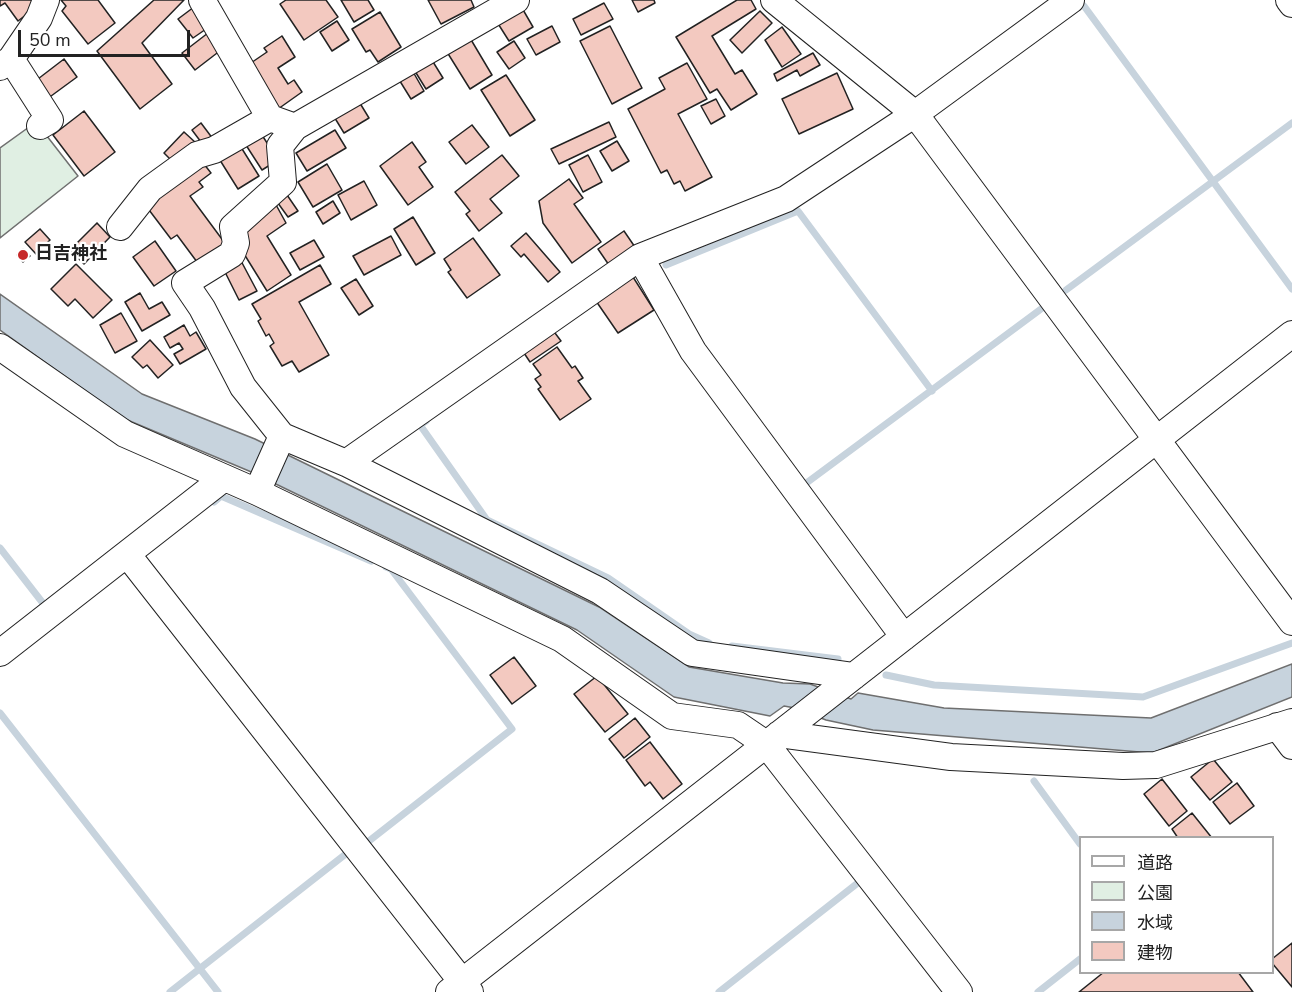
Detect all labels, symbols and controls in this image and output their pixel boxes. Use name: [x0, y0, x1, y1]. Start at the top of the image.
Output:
scale bar: [21, 18, 194, 56]
text: 50 m: [29, 28, 71, 52]
place label: 日吉神社: [35, 244, 107, 266]
marker: 日吉神社: [16, 248, 30, 262]
legend: [1079, 836, 1274, 974]
text: 道路: [1137, 851, 1173, 875]
text: 公園: [1137, 881, 1173, 905]
text: 水域: [1137, 911, 1173, 935]
text: 建物: [1137, 941, 1173, 965]

